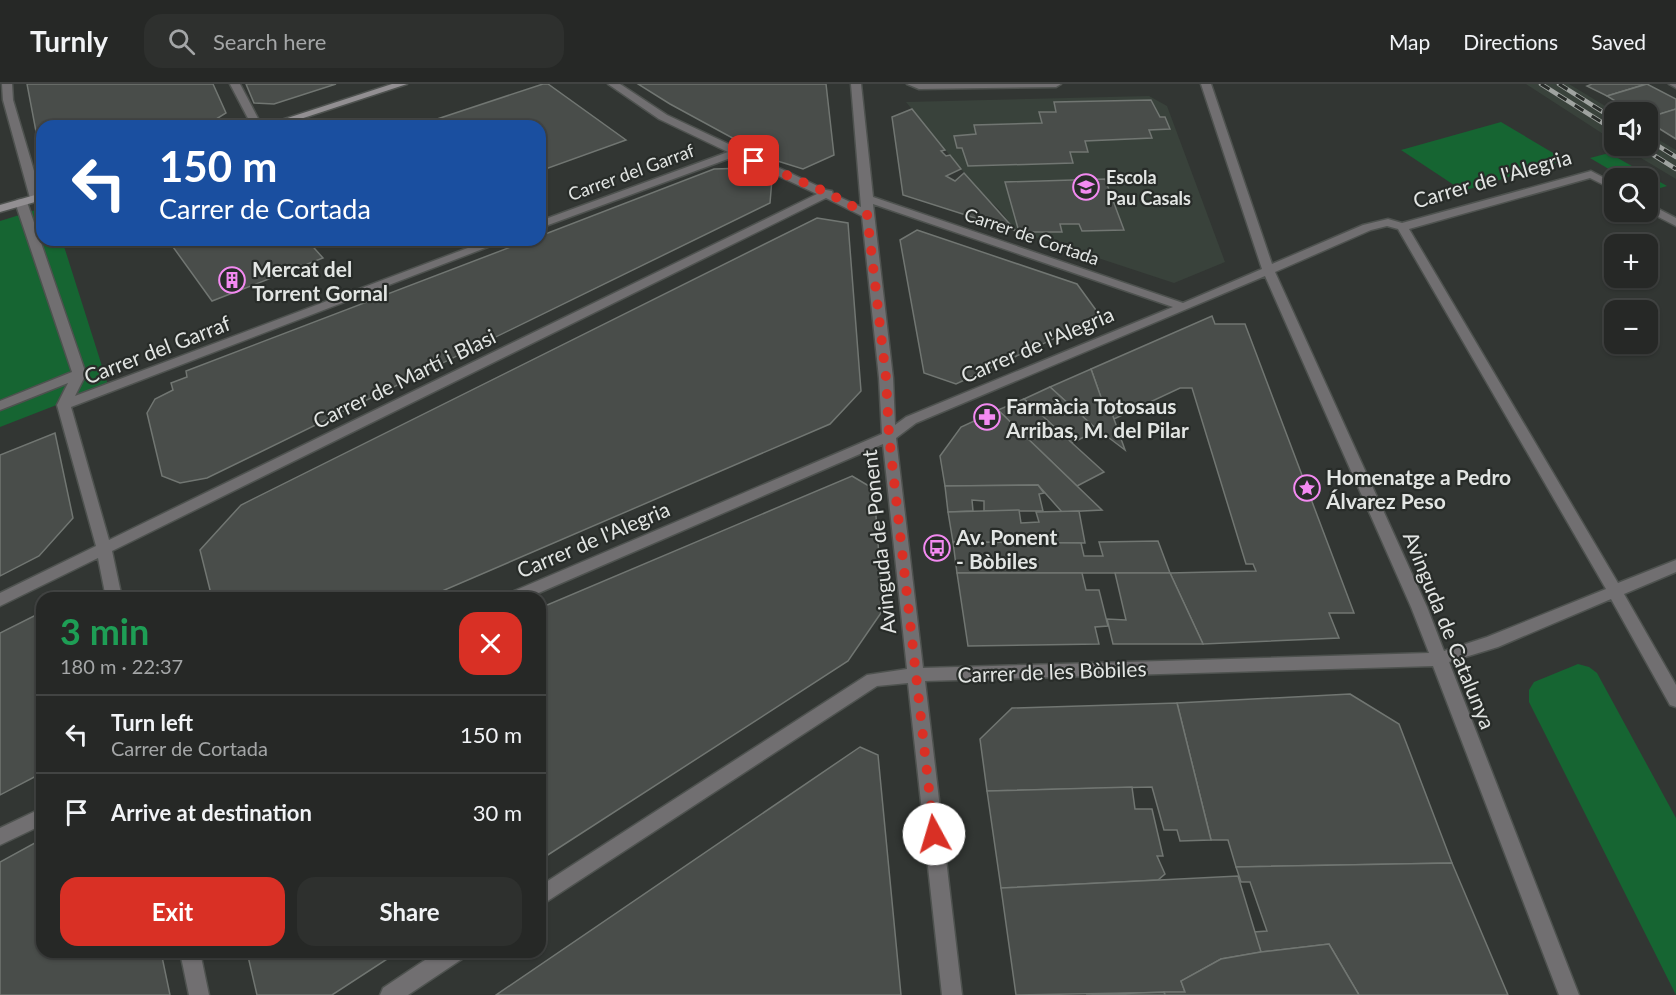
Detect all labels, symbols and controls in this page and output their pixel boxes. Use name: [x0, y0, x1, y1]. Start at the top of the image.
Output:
search box: [144, 14, 564, 68]
text: Turnly: [30, 24, 108, 58]
icon: search: [165, 25, 198, 58]
text: Search here: [213, 28, 326, 55]
text: Map: [1389, 29, 1430, 54]
text: Directions: [1463, 29, 1558, 54]
text: Saved: [1591, 29, 1646, 54]
map controls: [1604, 102, 1658, 354]
button: sound: [1604, 102, 1658, 156]
pin: [728, 135, 779, 186]
street label: Carrer del Garraf: [565, 139, 698, 205]
text: 150 m: [159, 141, 277, 191]
street label: Carrer de l'Alegria: [1410, 143, 1574, 213]
icon: left: [60, 144, 138, 222]
icon: arrive: [737, 144, 770, 177]
place label: Escola Pau Casals: [1106, 166, 1191, 209]
button: search: [1604, 168, 1658, 222]
school or university icon: Escola Pau Casals: [1071, 172, 1101, 202]
text: Carrer de Cortada: [159, 192, 371, 225]
street label: Carrer de Cortada: [962, 203, 1102, 269]
button: +: [1604, 234, 1658, 288]
place label: Mercat del Torrent Gornal: [252, 256, 388, 305]
building icon: Mercat del Torrent Gornal: [217, 265, 247, 295]
button: −: [1604, 300, 1658, 354]
street label: Carrer de l'Alegria: [957, 301, 1117, 387]
street label: Carrer del Garraf: [80, 309, 234, 388]
street label: Carrer de Martí i Blasi: [309, 323, 499, 433]
place label: Farmàcia Totosaus Arribas, M. del Pilar: [1005, 393, 1189, 442]
pharmacy icon: Farmàcia Totosaus Arribas, M. del Pilar: [972, 402, 1002, 432]
street label: Avinguda de Ponent: [856, 448, 900, 635]
place label: Homenatge a Pedro Álvarez Peso: [1325, 464, 1511, 513]
place icon: Homenatge a Pedro Álvarez Peso: [1292, 473, 1322, 503]
street label: Carrer de l'Alegria: [513, 496, 673, 582]
place label: Av. Ponent - Bòbiles: [955, 524, 1057, 573]
street label: Avinguda de Catalunya: [1399, 528, 1501, 732]
bus stop icon: Av. Ponent - Bòbiles: [922, 533, 952, 563]
text: 3 min: [60, 609, 149, 653]
button: close: [459, 612, 522, 675]
text: 180 m · 22:37: [60, 654, 183, 678]
street label: Carrer de les Bòbiles: [957, 655, 1147, 687]
text: Turn left: [111, 709, 193, 736]
icon: left: [60, 718, 93, 751]
text: 150 m: [460, 721, 522, 748]
text: Carrer de Cortada: [111, 736, 268, 760]
icon: arrive: [60, 796, 93, 829]
text: Arrive at destination: [111, 799, 312, 826]
text: 30 m: [473, 799, 522, 826]
position arrow: [902, 802, 966, 866]
button: Exit: [60, 877, 285, 946]
button: Share: [297, 877, 522, 946]

